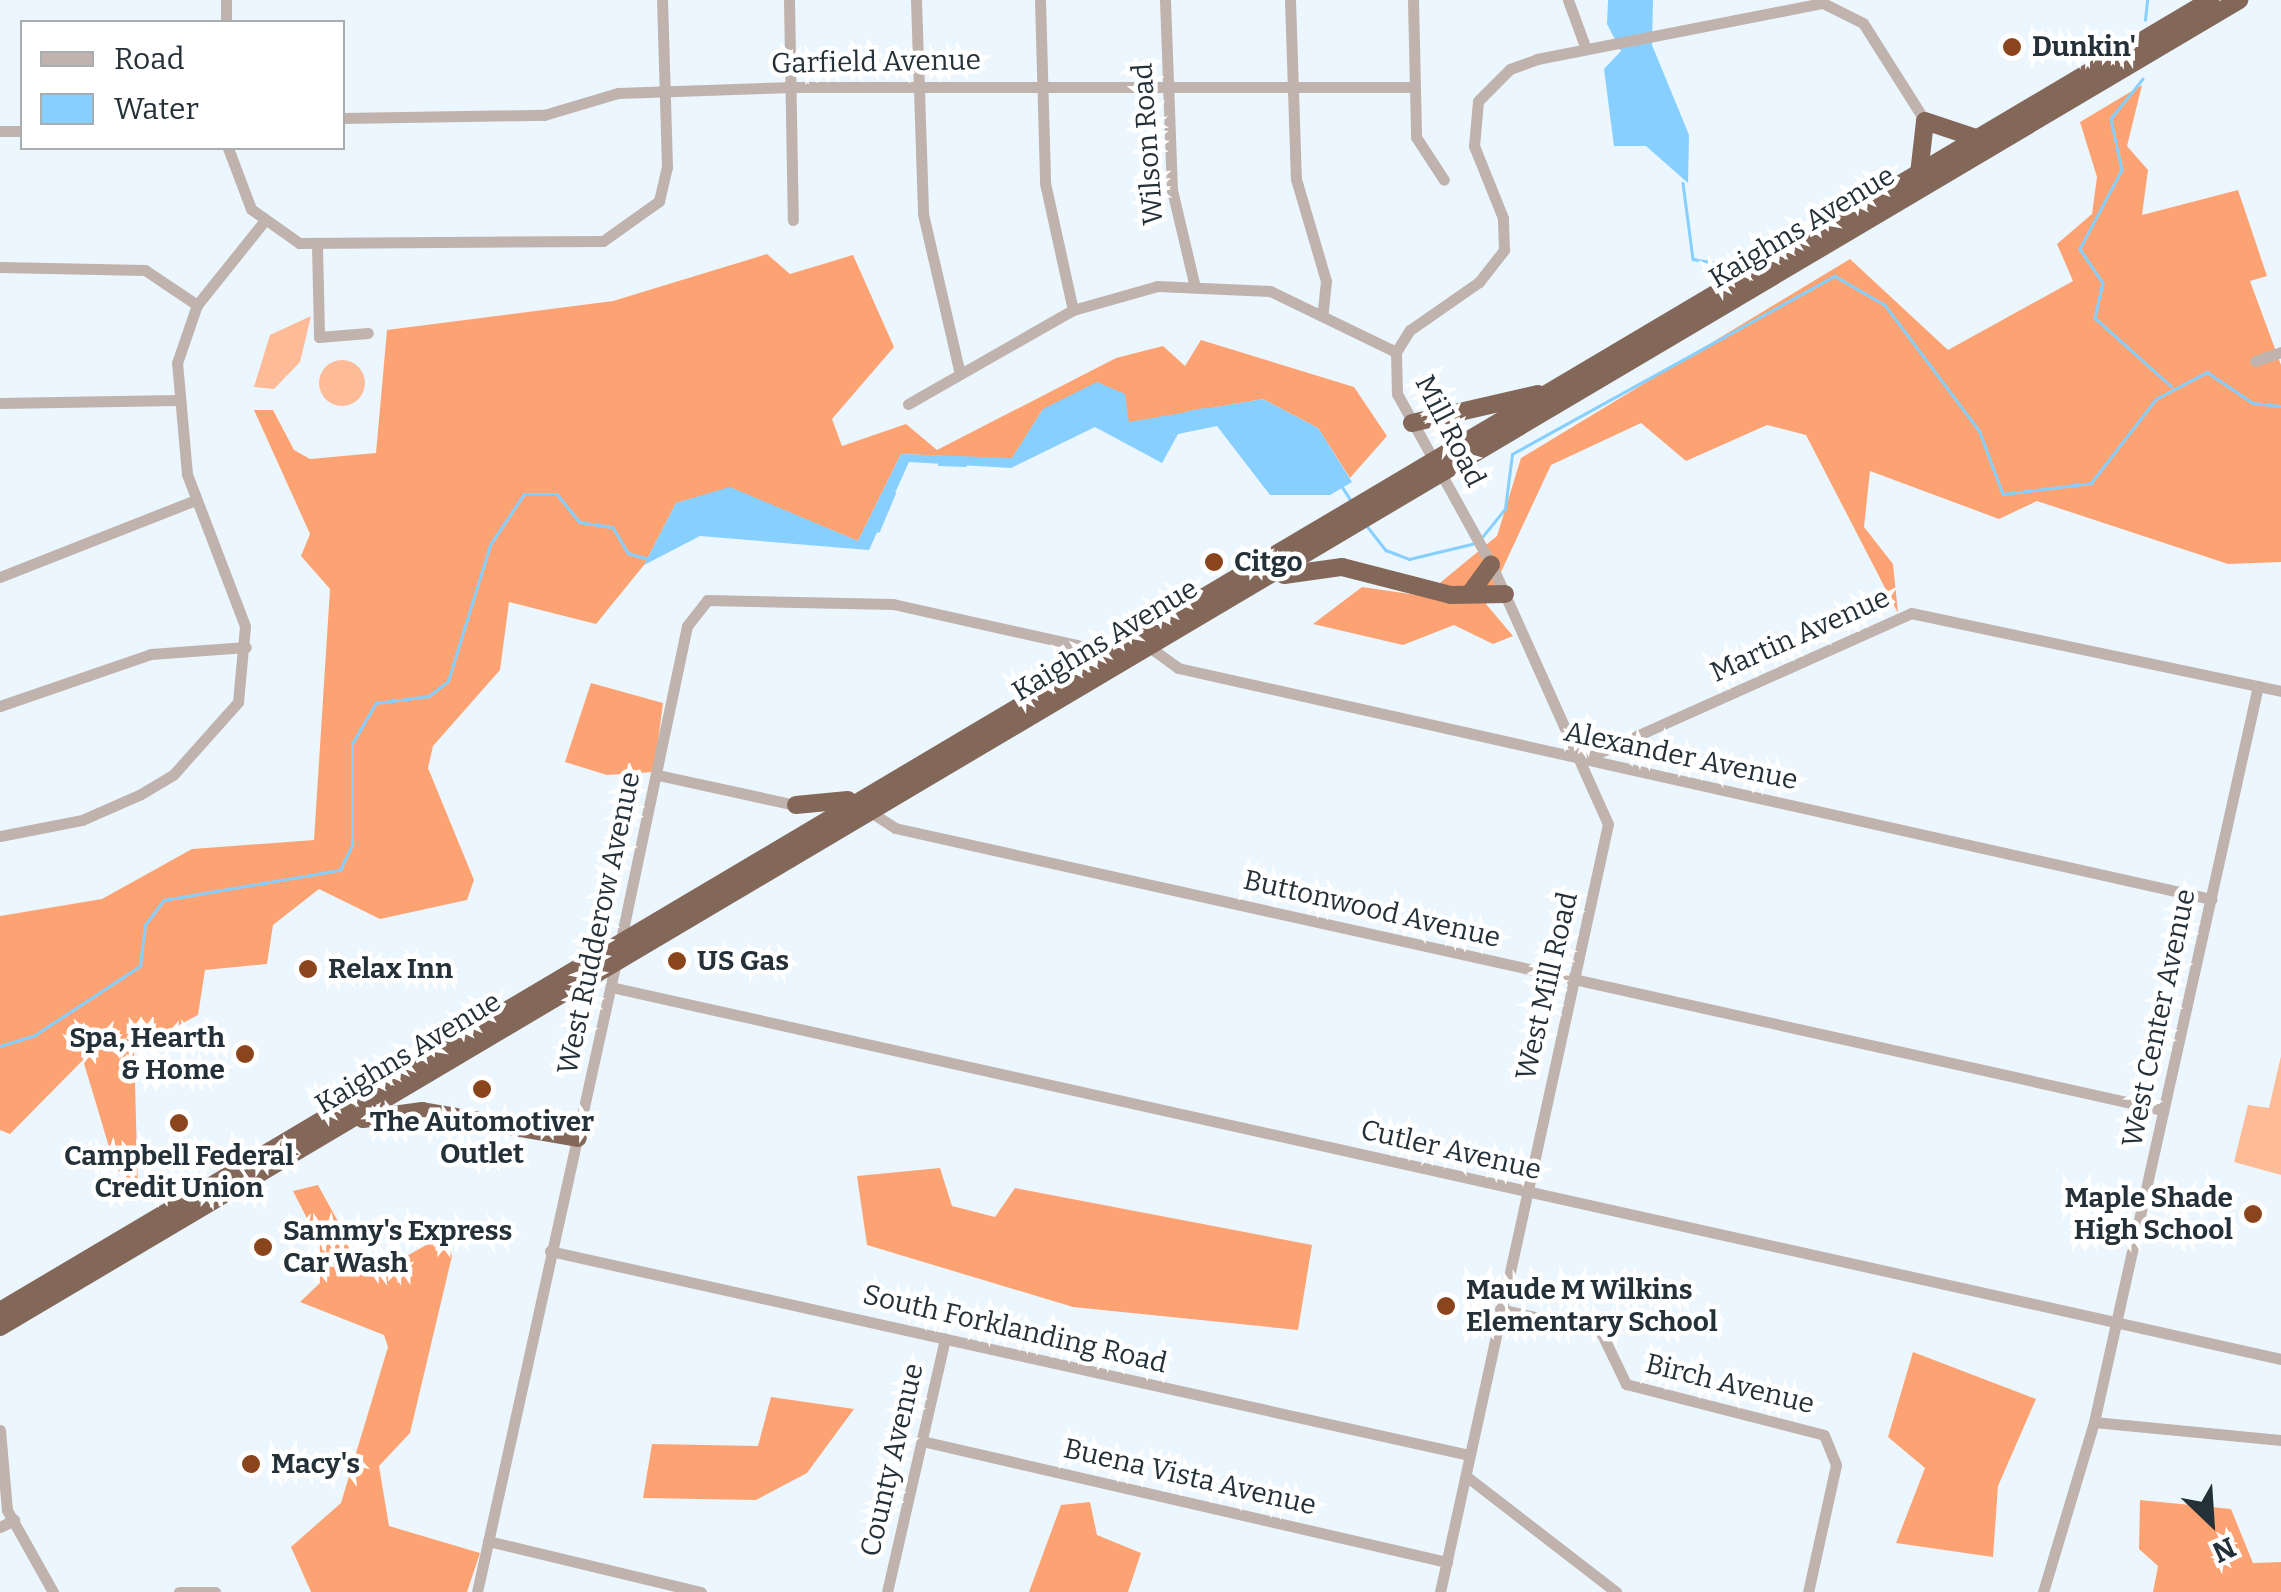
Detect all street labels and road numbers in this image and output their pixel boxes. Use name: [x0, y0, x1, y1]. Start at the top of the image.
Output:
street label: Garfield Avenue: [771, 43, 981, 81]
street label: Wilson Road: [1126, 62, 1170, 226]
street label: Kaighns Avenue: [1703, 158, 1901, 296]
street label: Mill Road: [1408, 370, 1492, 492]
street label: Kaighns Avenue: [1006, 571, 1204, 709]
street label: Martin Avenue: [1705, 581, 1895, 689]
street label: Alexander Avenue: [1561, 715, 1801, 797]
street label: West Rudderow Avenue: [550, 769, 648, 1077]
street label: Buttonwood Avenue: [1240, 863, 1504, 955]
street label: West Center Avenue: [2115, 886, 2203, 1150]
street label: West Mill Road: [1509, 889, 1585, 1083]
street label: Kaighns Avenue: [309, 984, 507, 1122]
street label: Cutler Avenue: [1357, 1113, 1545, 1187]
street label: South Forklanding Road: [860, 1278, 1170, 1380]
street label: Birch Avenue: [1642, 1347, 1818, 1421]
street label: County Avenue: [853, 1360, 931, 1560]
street label: Buena Vista Avenue: [1061, 1432, 1319, 1522]

